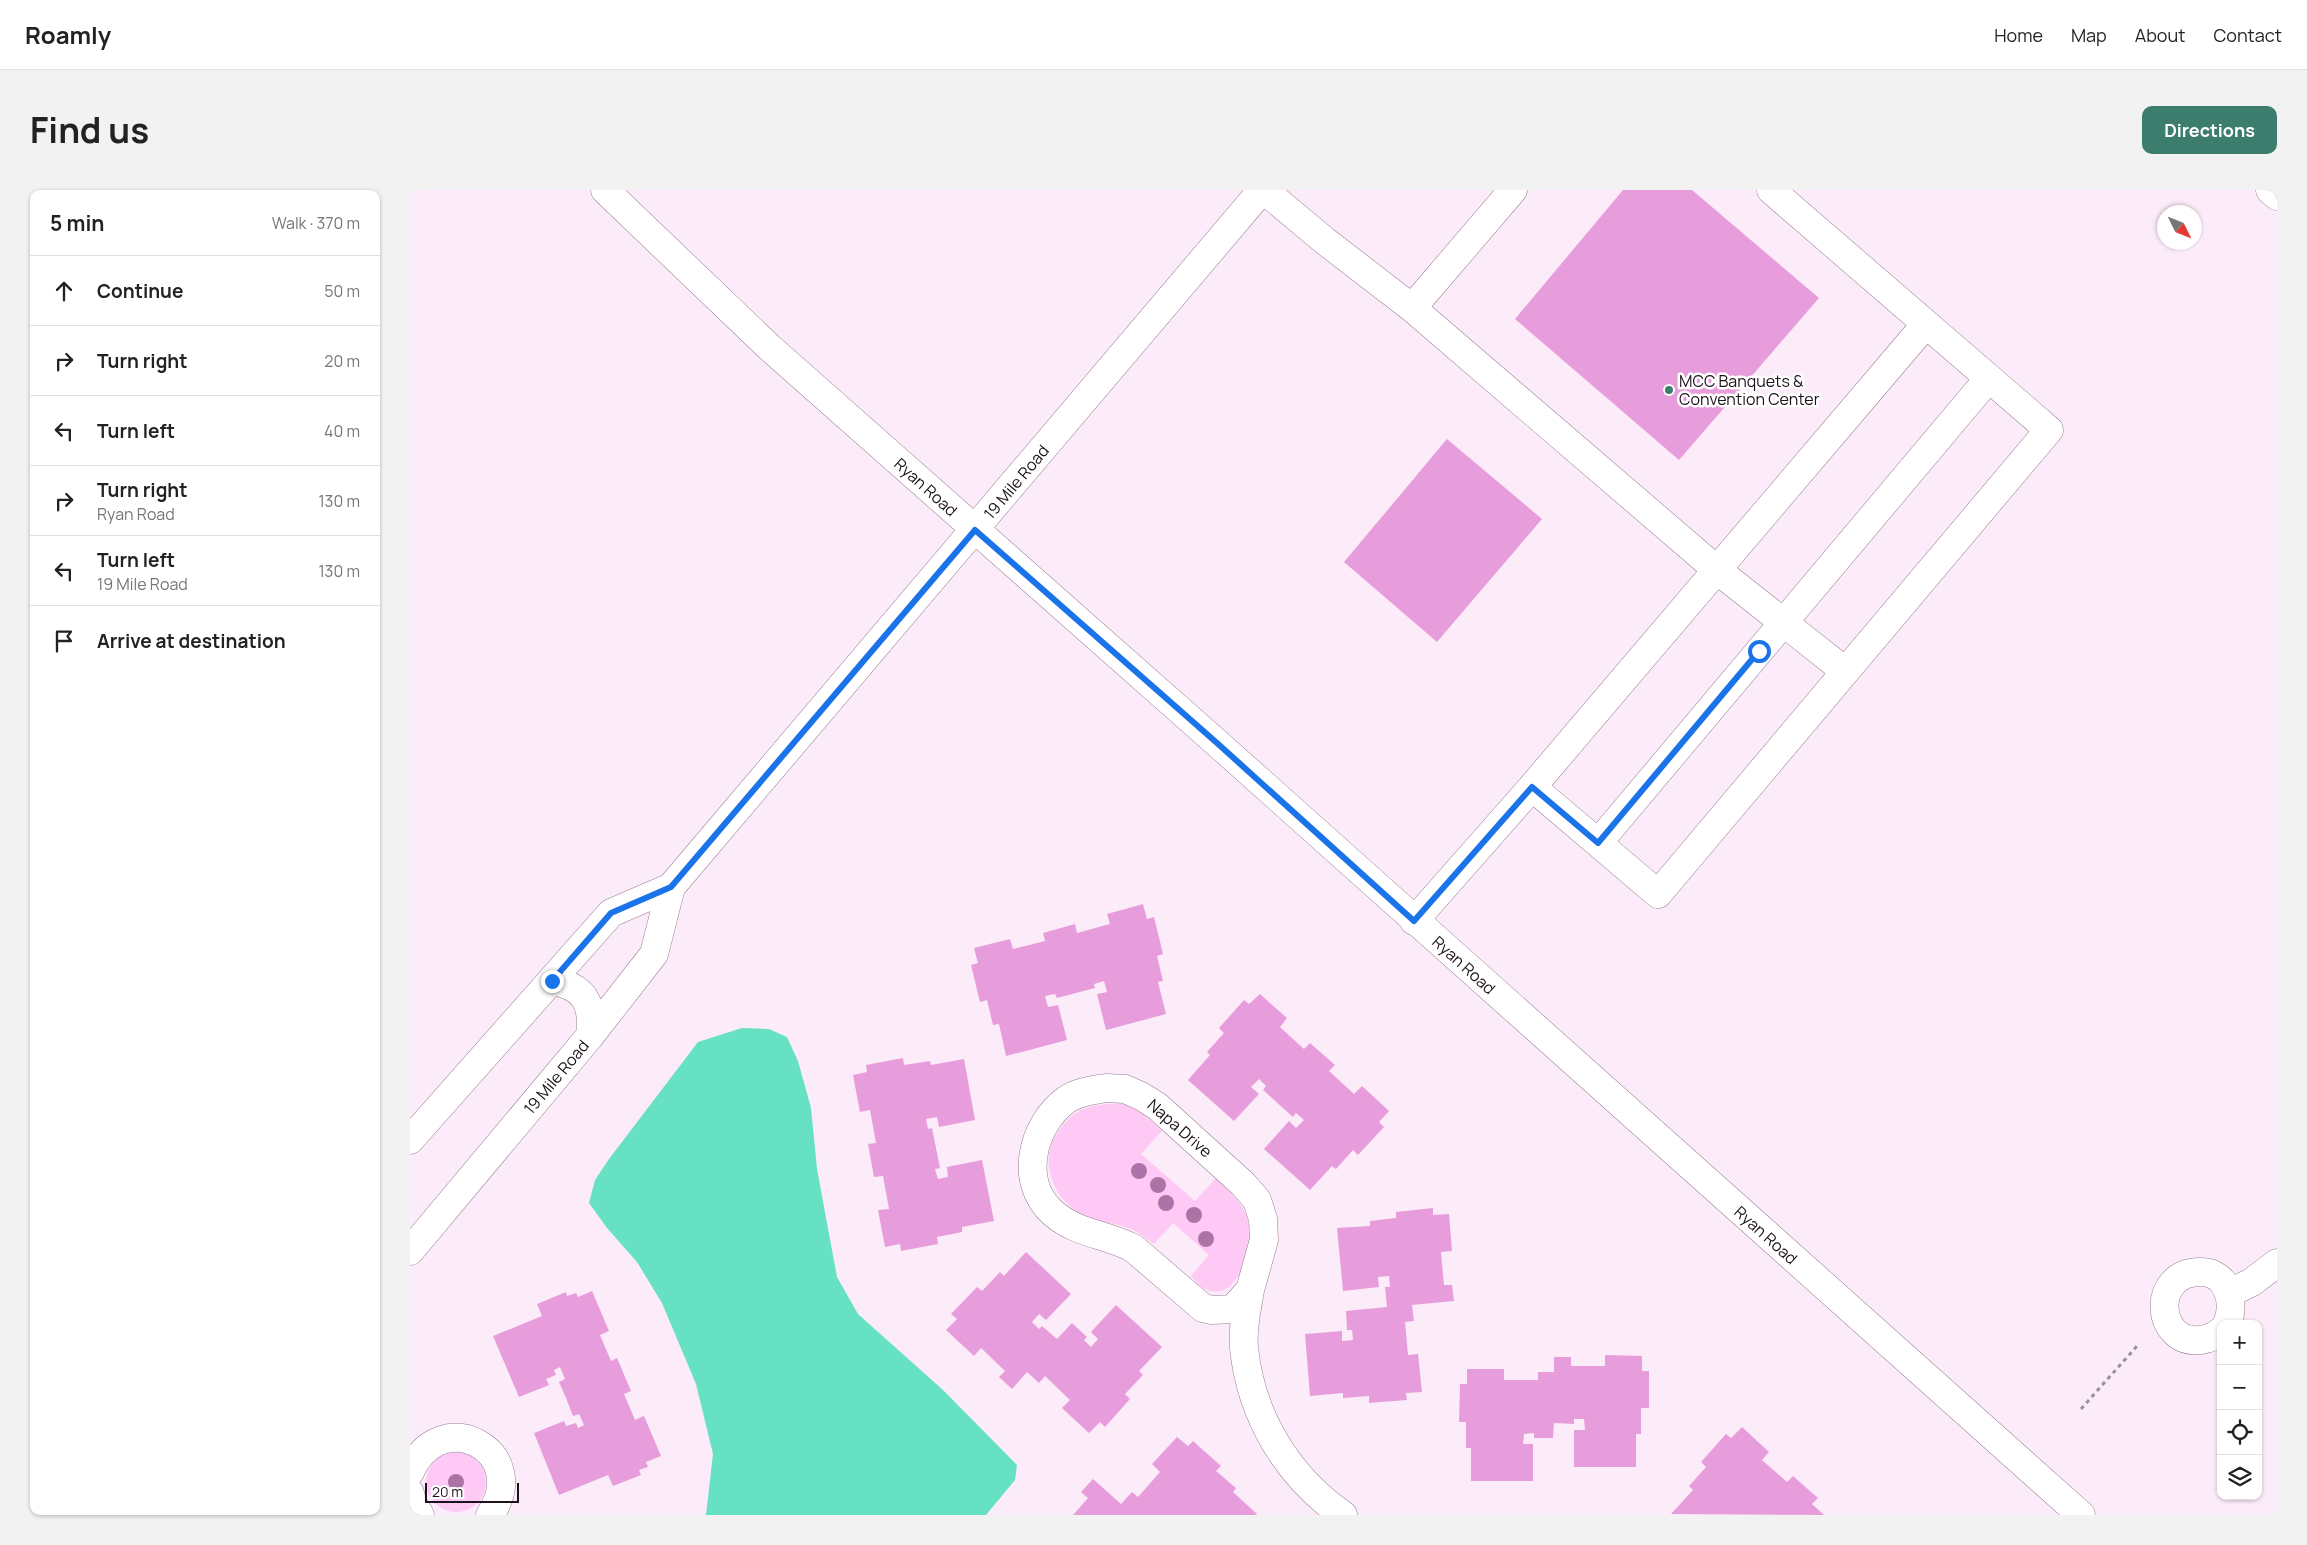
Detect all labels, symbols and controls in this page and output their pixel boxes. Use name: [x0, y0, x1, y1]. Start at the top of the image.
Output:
text: Roamly: [25, 18, 111, 51]
text: Home: [1994, 23, 2043, 47]
text: Map: [2071, 23, 2107, 47]
text: About: [2135, 23, 2185, 47]
text: Contact: [2213, 23, 2282, 47]
text: Find us: [30, 106, 149, 154]
button: Directions: [2142, 106, 2277, 154]
north arrow: [2157, 205, 2202, 250]
text: 5 min: [50, 209, 104, 237]
text: Walk · 370 m: [272, 212, 360, 234]
icon: ahead: [50, 277, 78, 305]
text: Continue: [97, 278, 183, 304]
text: 50 m: [324, 280, 360, 302]
icon: right: [50, 347, 78, 375]
text: Turn right: [97, 348, 187, 374]
text: 20 m: [324, 350, 360, 372]
place label: MCC Banquets & Convention Center: [1679, 370, 1820, 410]
marker: MCC Banquets & Convention Center: [1663, 384, 1675, 396]
icon: left: [50, 417, 78, 445]
text: Turn left: [97, 418, 175, 444]
text: 40 m: [324, 420, 360, 442]
street label: 19 Mile Road: [978, 440, 1054, 524]
street label: Ryan Road: [890, 453, 962, 521]
text: Turn right: [97, 477, 187, 503]
icon: right: [50, 487, 78, 515]
text: 130 m: [318, 490, 360, 512]
text: Ryan Road: [97, 503, 175, 525]
text: Turn left: [97, 547, 175, 573]
icon: left: [50, 557, 78, 585]
text: 130 m: [318, 560, 360, 582]
text: 19 Mile Road: [97, 573, 188, 595]
icon: arrive: [50, 627, 78, 655]
text: Arrive at destination: [97, 628, 286, 654]
route start: [1748, 640, 1771, 663]
street label: Ryan Road: [1428, 931, 1500, 999]
route end: [541, 970, 564, 993]
street label: 19 Mile Road: [518, 1035, 594, 1119]
street label: Napa Drive: [1143, 1094, 1217, 1162]
street label: Ryan Road: [1730, 1201, 1802, 1269]
map controls: [2217, 1320, 2262, 1500]
button: +: [2217, 1320, 2262, 1365]
button: −: [2217, 1365, 2262, 1410]
button: locate: [2217, 1410, 2262, 1455]
button: layers: [2217, 1455, 2262, 1500]
scale bar: [425, 1480, 519, 1503]
text: 20 m: [432, 1482, 463, 1501]

